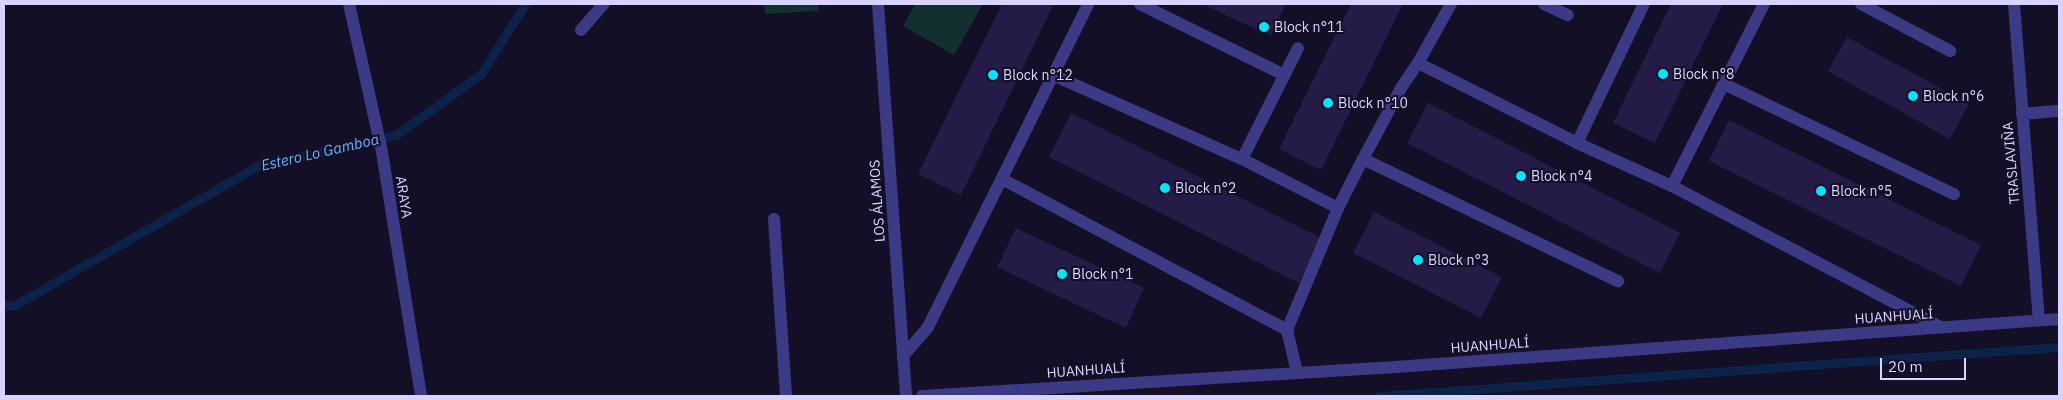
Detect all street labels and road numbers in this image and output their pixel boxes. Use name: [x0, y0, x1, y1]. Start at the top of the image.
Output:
street label: TRASLAVIÑA: [1999, 121, 2023, 205]
street label: LOS ÁLAMOS: [866, 159, 888, 243]
street label: ARAYA: [392, 175, 416, 219]
street label: HUANHUALÍ: [1854, 305, 1934, 327]
street label: HUANHUALÍ: [1450, 334, 1530, 356]
street label: HUANHUALÍ: [1046, 359, 1126, 381]

